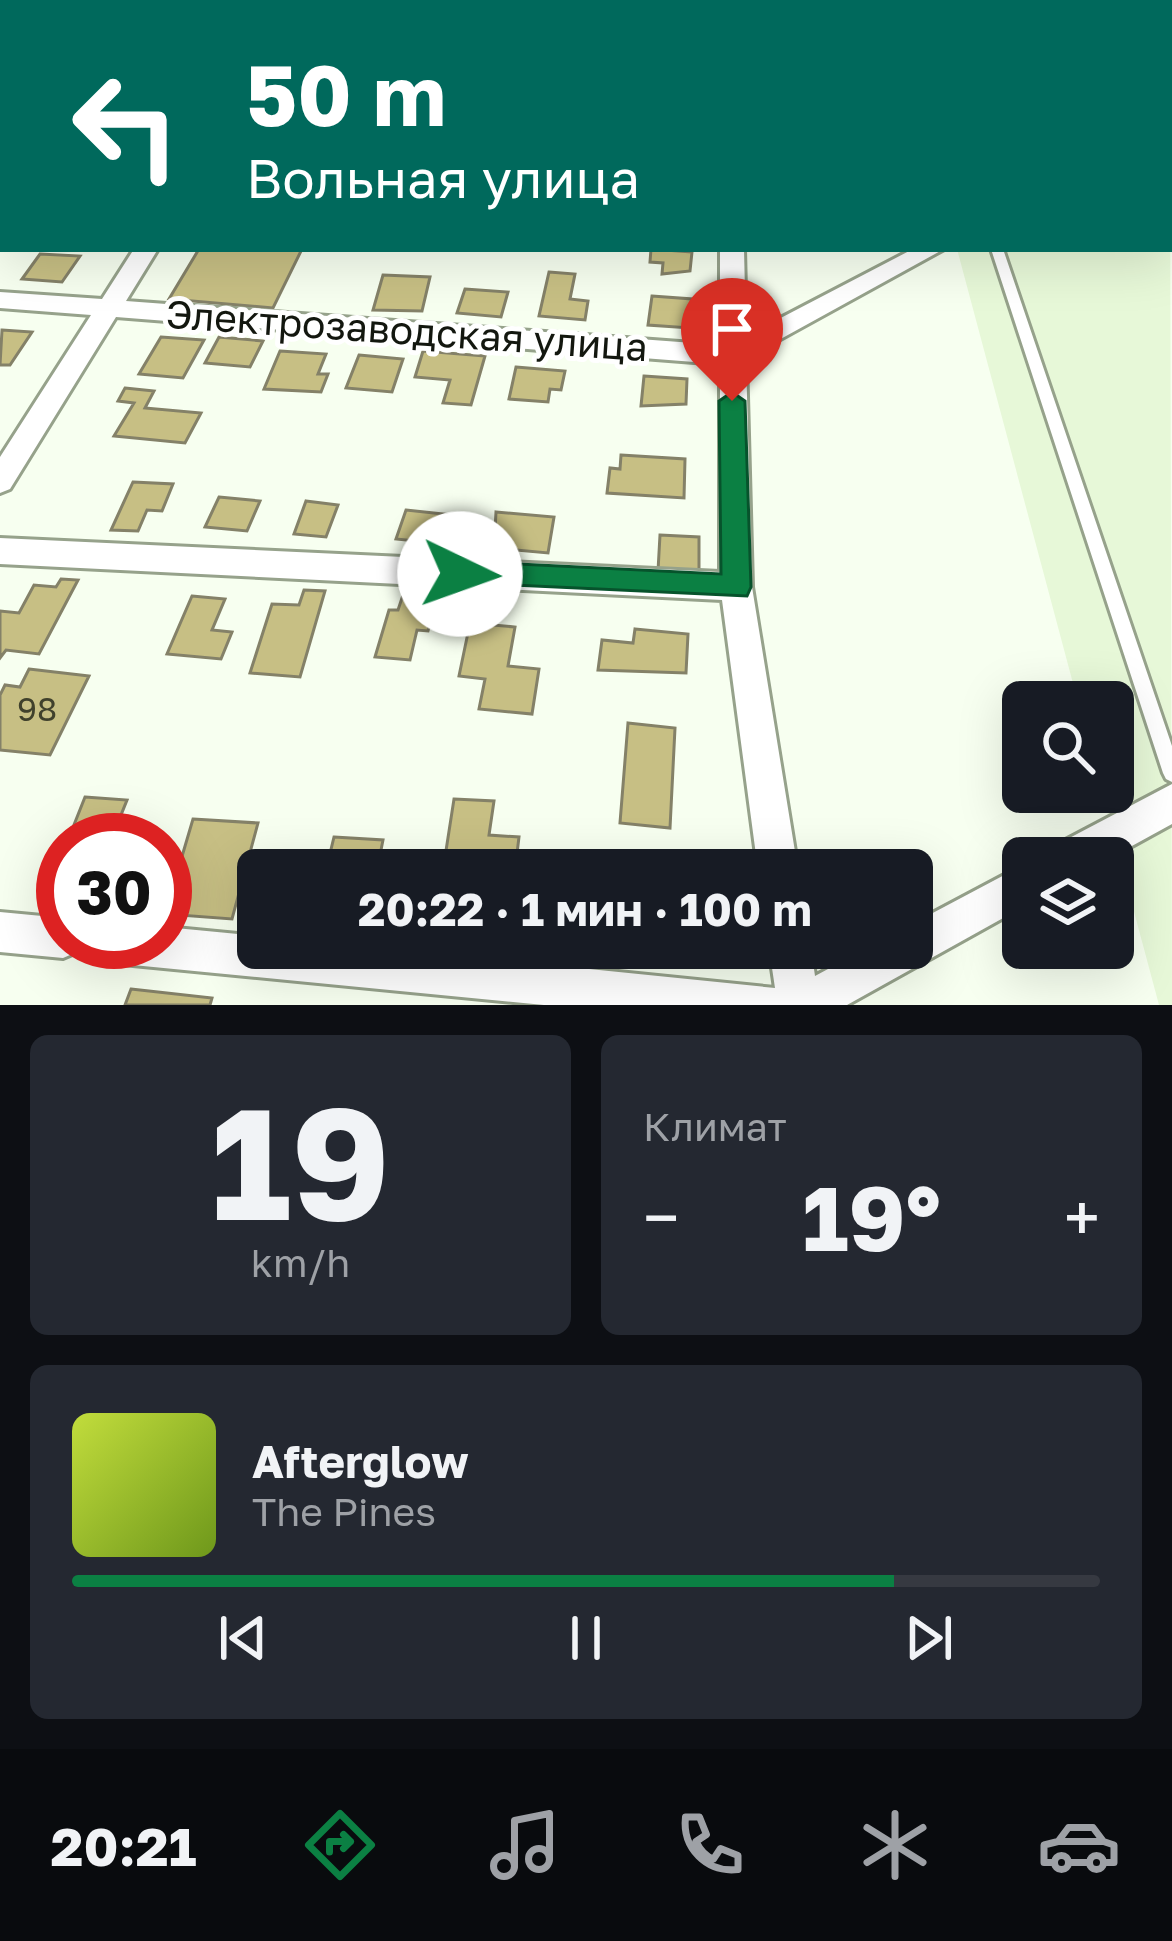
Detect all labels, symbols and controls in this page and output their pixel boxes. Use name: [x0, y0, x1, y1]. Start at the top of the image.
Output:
text: 50 m: [246, 44, 446, 144]
icon: left: [48, 48, 204, 204]
text: Вольная улица: [246, 145, 640, 210]
pin: [681, 278, 783, 401]
street label: Электрозаводская улица: [165, 290, 649, 370]
icon: arrive: [699, 296, 765, 362]
position arrow: [397, 511, 523, 637]
map controls: [1002, 681, 1134, 969]
button: search: [1002, 681, 1134, 813]
house number: 98: [17, 689, 57, 728]
speed limit sign: 30: [36, 813, 192, 969]
button: layers: [1002, 837, 1134, 969]
text: 20:22 · 1 мин · 100 m: [358, 882, 812, 936]
text: 19: [211, 1067, 390, 1254]
text: Климат: [643, 1103, 787, 1150]
text: 19°: [802, 1163, 941, 1271]
text: −: [643, 1177, 679, 1257]
text: +: [1064, 1177, 1100, 1257]
text: km/h: [251, 1239, 350, 1286]
text: Afterglow: [252, 1434, 469, 1488]
text: The Pines: [252, 1488, 436, 1535]
icon: previous: [210, 1605, 276, 1671]
icon: pause: [553, 1605, 619, 1671]
icon: next: [896, 1605, 962, 1671]
icon: directions: [298, 1803, 382, 1887]
icon: music: [483, 1803, 567, 1887]
icon: phone: [668, 1803, 752, 1887]
icon: climate: [853, 1803, 937, 1887]
icon: car: [1037, 1803, 1121, 1887]
text: 20:21: [50, 1813, 197, 1878]

